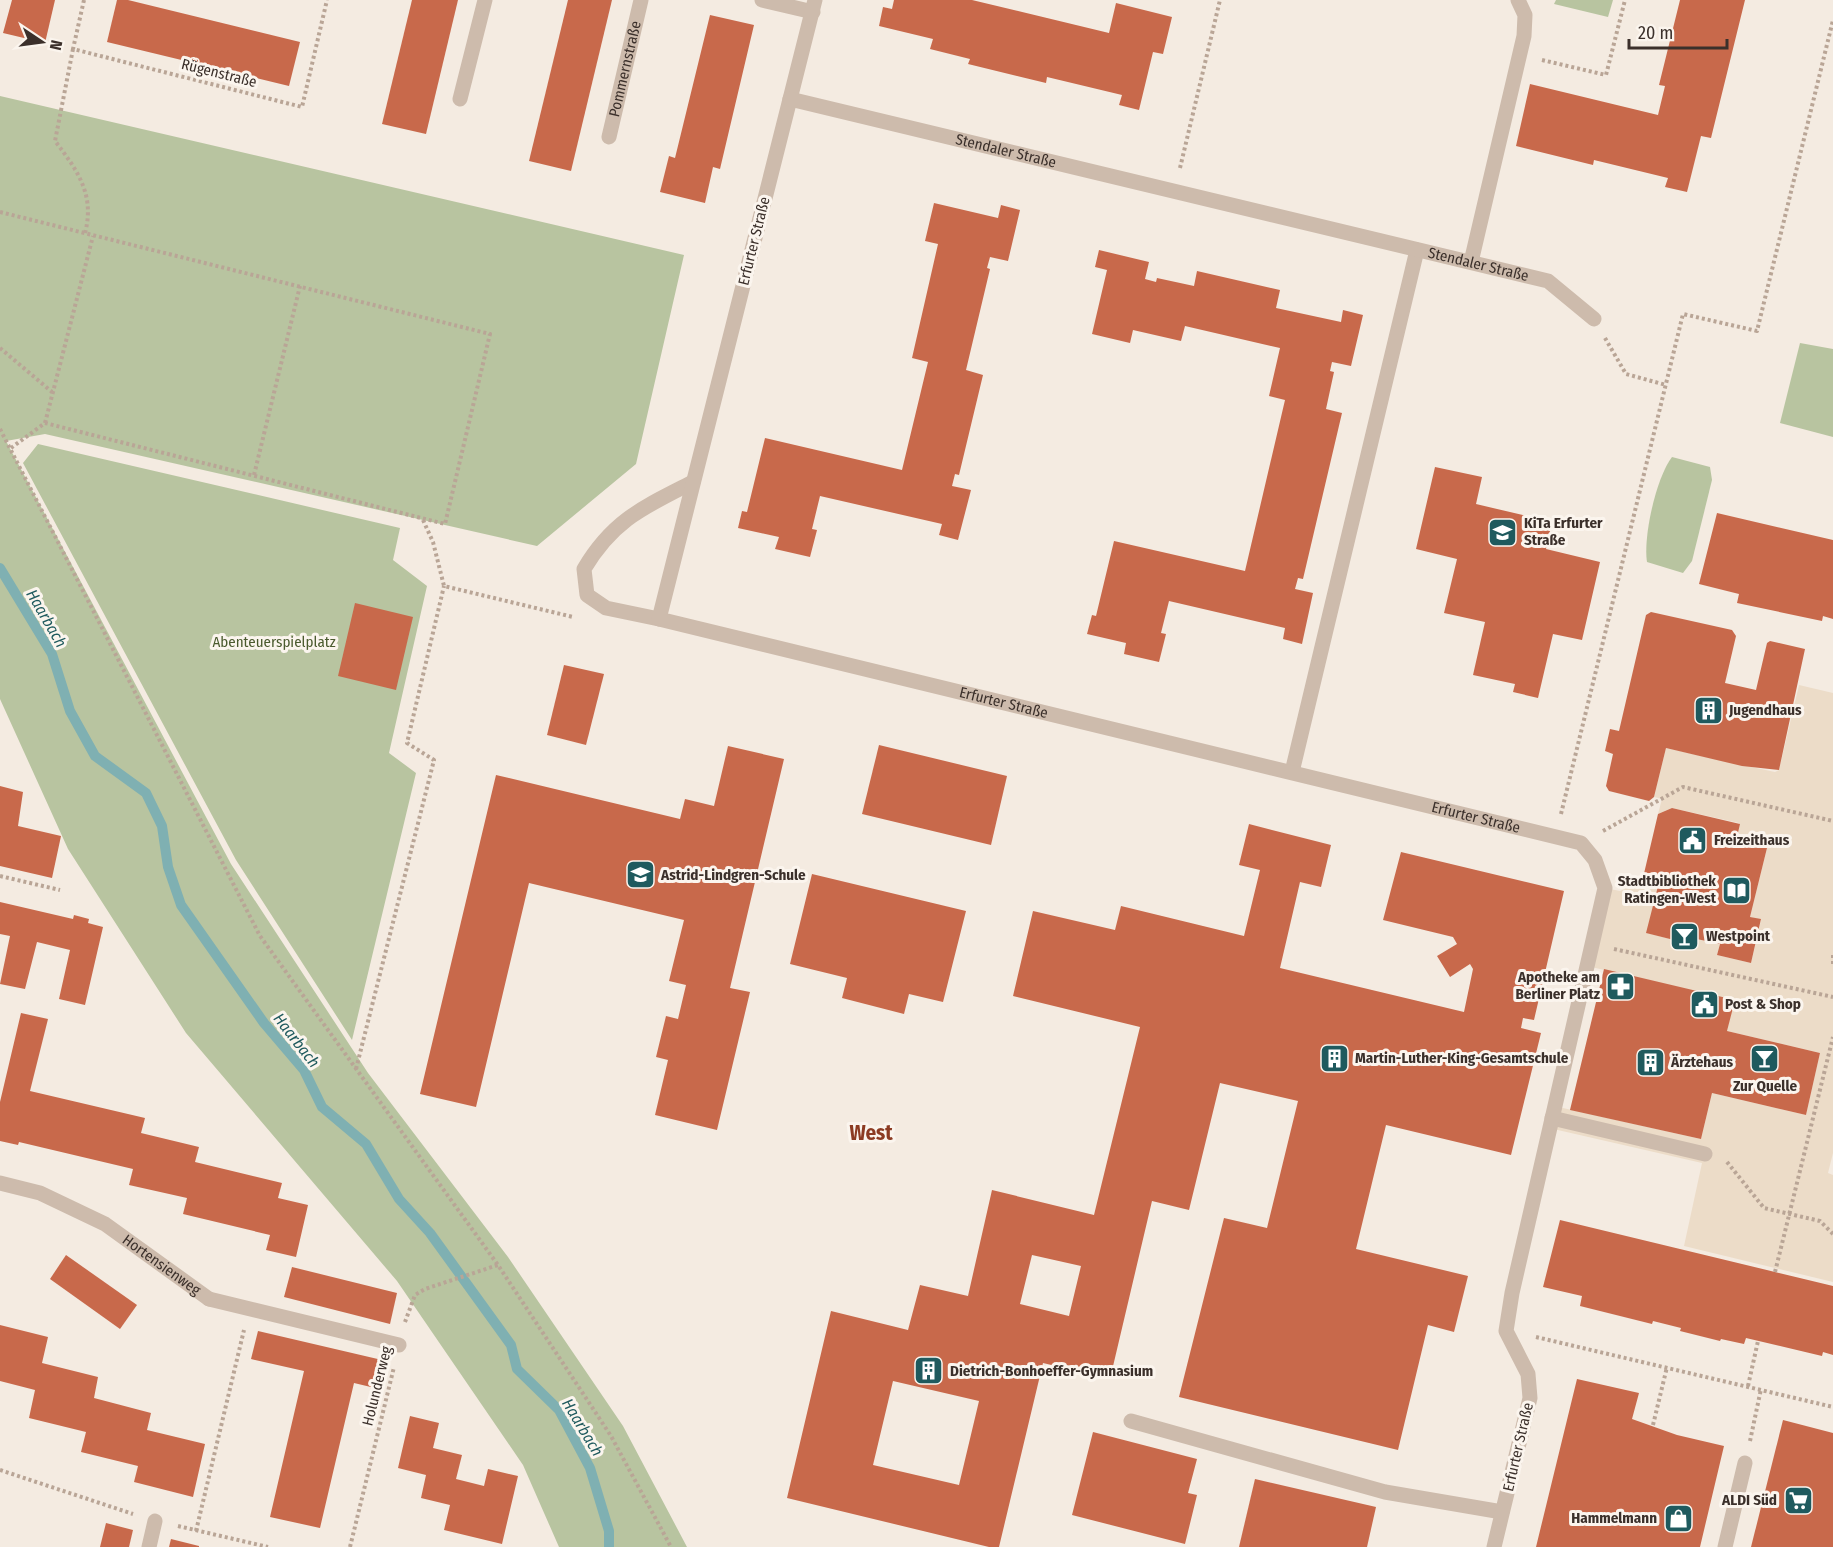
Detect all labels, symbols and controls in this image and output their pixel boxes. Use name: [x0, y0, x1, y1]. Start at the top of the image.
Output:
north arrow: [12, 12, 72, 72]
scale bar: [1629, 12, 1726, 50]
street label: Pommernstraße: [605, 19, 645, 119]
text: 20 m: [1638, 22, 1673, 44]
text: N: [46, 38, 66, 52]
street label: Rügenstraße: [179, 55, 259, 91]
street label: Stendaler Straße: [954, 130, 1058, 172]
street label: Erfurter Straße: [734, 195, 774, 287]
street label: Stendaler Straße: [1426, 244, 1530, 285]
place label: KiTa Erfurter Straße: [1524, 514, 1603, 549]
school or university icon: KiTa Erfurter Straße: [1487, 516, 1519, 548]
water label: Haarbach: [22, 586, 71, 651]
park label: Abenteuerspielplatz: [212, 633, 336, 651]
street label: Erfurter Straße: [957, 683, 1050, 722]
building icon: Jugendhaus: [1692, 694, 1724, 726]
place label: Jugendhaus: [1728, 701, 1802, 719]
street label: Erfurter Straße: [1430, 798, 1522, 837]
public building icon: Freizeithaus: [1677, 824, 1709, 856]
place label: Freizeithaus: [1714, 831, 1790, 849]
school or university icon: Astrid-Lindgren-Schule: [624, 859, 656, 891]
place label: Astrid-Lindgren-Schule: [660, 866, 806, 884]
place label: Stadtbibliothek Ratingen-West: [1618, 872, 1717, 907]
library icon: Stadtbibliothek Ratingen-West: [1721, 874, 1753, 906]
bar icon: Westpoint: [1669, 920, 1701, 952]
place label: Westpoint: [1706, 927, 1771, 945]
place label: Apotheke am Berliner Platz: [1515, 968, 1601, 1003]
pharmacy icon: Apotheke am Berliner Platz: [1605, 970, 1637, 1002]
public building icon: Post & Shop: [1688, 988, 1720, 1020]
place label: Post & Shop: [1725, 995, 1801, 1013]
water label: Haarbach: [269, 1009, 324, 1071]
building icon: Martin-Luther-King-Gesamtschule: [1318, 1042, 1350, 1074]
bar icon: Zur Quelle: [1749, 1043, 1781, 1075]
building icon: Ärztehaus: [1634, 1046, 1666, 1078]
place label: Martin-Luther-King-Gesamtschule: [1355, 1049, 1569, 1067]
place label: Ärztehaus: [1670, 1053, 1733, 1071]
place label: Zur Quelle: [1733, 1077, 1797, 1095]
district label: West: [849, 1120, 893, 1146]
street label: Hortensienweg: [119, 1231, 204, 1299]
street label: Holunderweg: [358, 1344, 396, 1428]
building icon: Dietrich-Bonhoeffer-Gymnasium: [913, 1355, 945, 1387]
place label: Dietrich-Bonhoeffer-Gymnasium: [950, 1362, 1153, 1380]
water label: Haarbach: [558, 1395, 607, 1459]
street label: Erfurter Straße: [1499, 1401, 1537, 1493]
supermarket icon: ALDI Süd: [1782, 1484, 1814, 1516]
place label: ALDI Süd: [1721, 1491, 1777, 1509]
shop icon: Hammelmann: [1662, 1502, 1694, 1534]
place label: Hammelmann: [1571, 1509, 1657, 1527]

